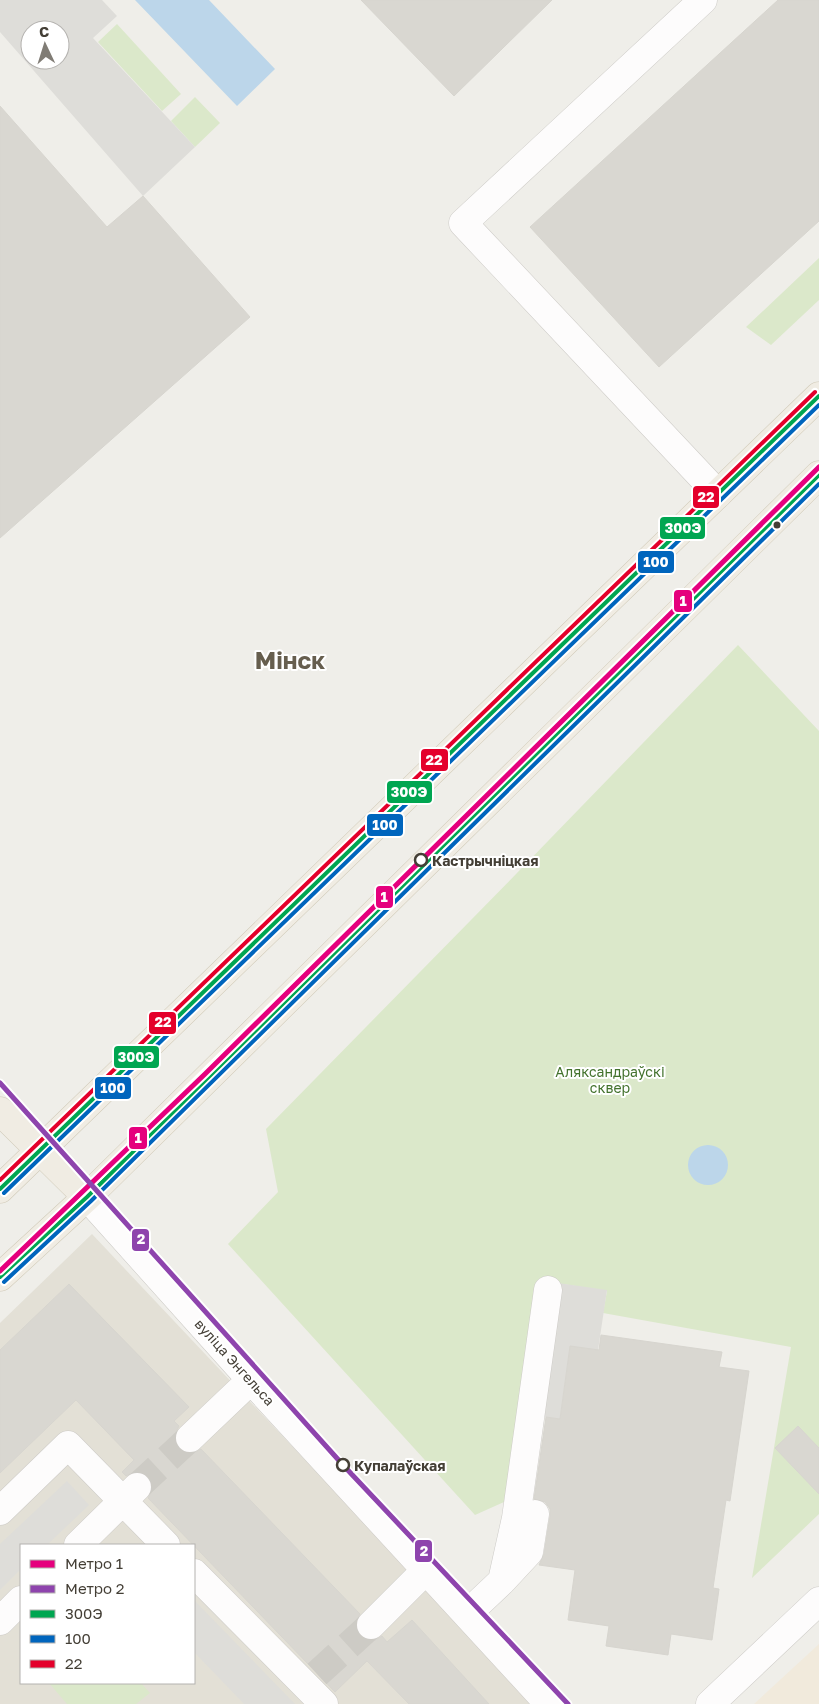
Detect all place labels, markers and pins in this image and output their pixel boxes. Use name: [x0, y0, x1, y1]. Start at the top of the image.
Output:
unlabelled marker: [772, 520, 782, 530]
place label: Кастрычніцкая: [432, 852, 538, 869]
marker: Кастрычніцкая: [414, 853, 428, 867]
place label: Купалаўская: [354, 1457, 445, 1474]
marker: Купалаўская: [336, 1458, 350, 1472]

